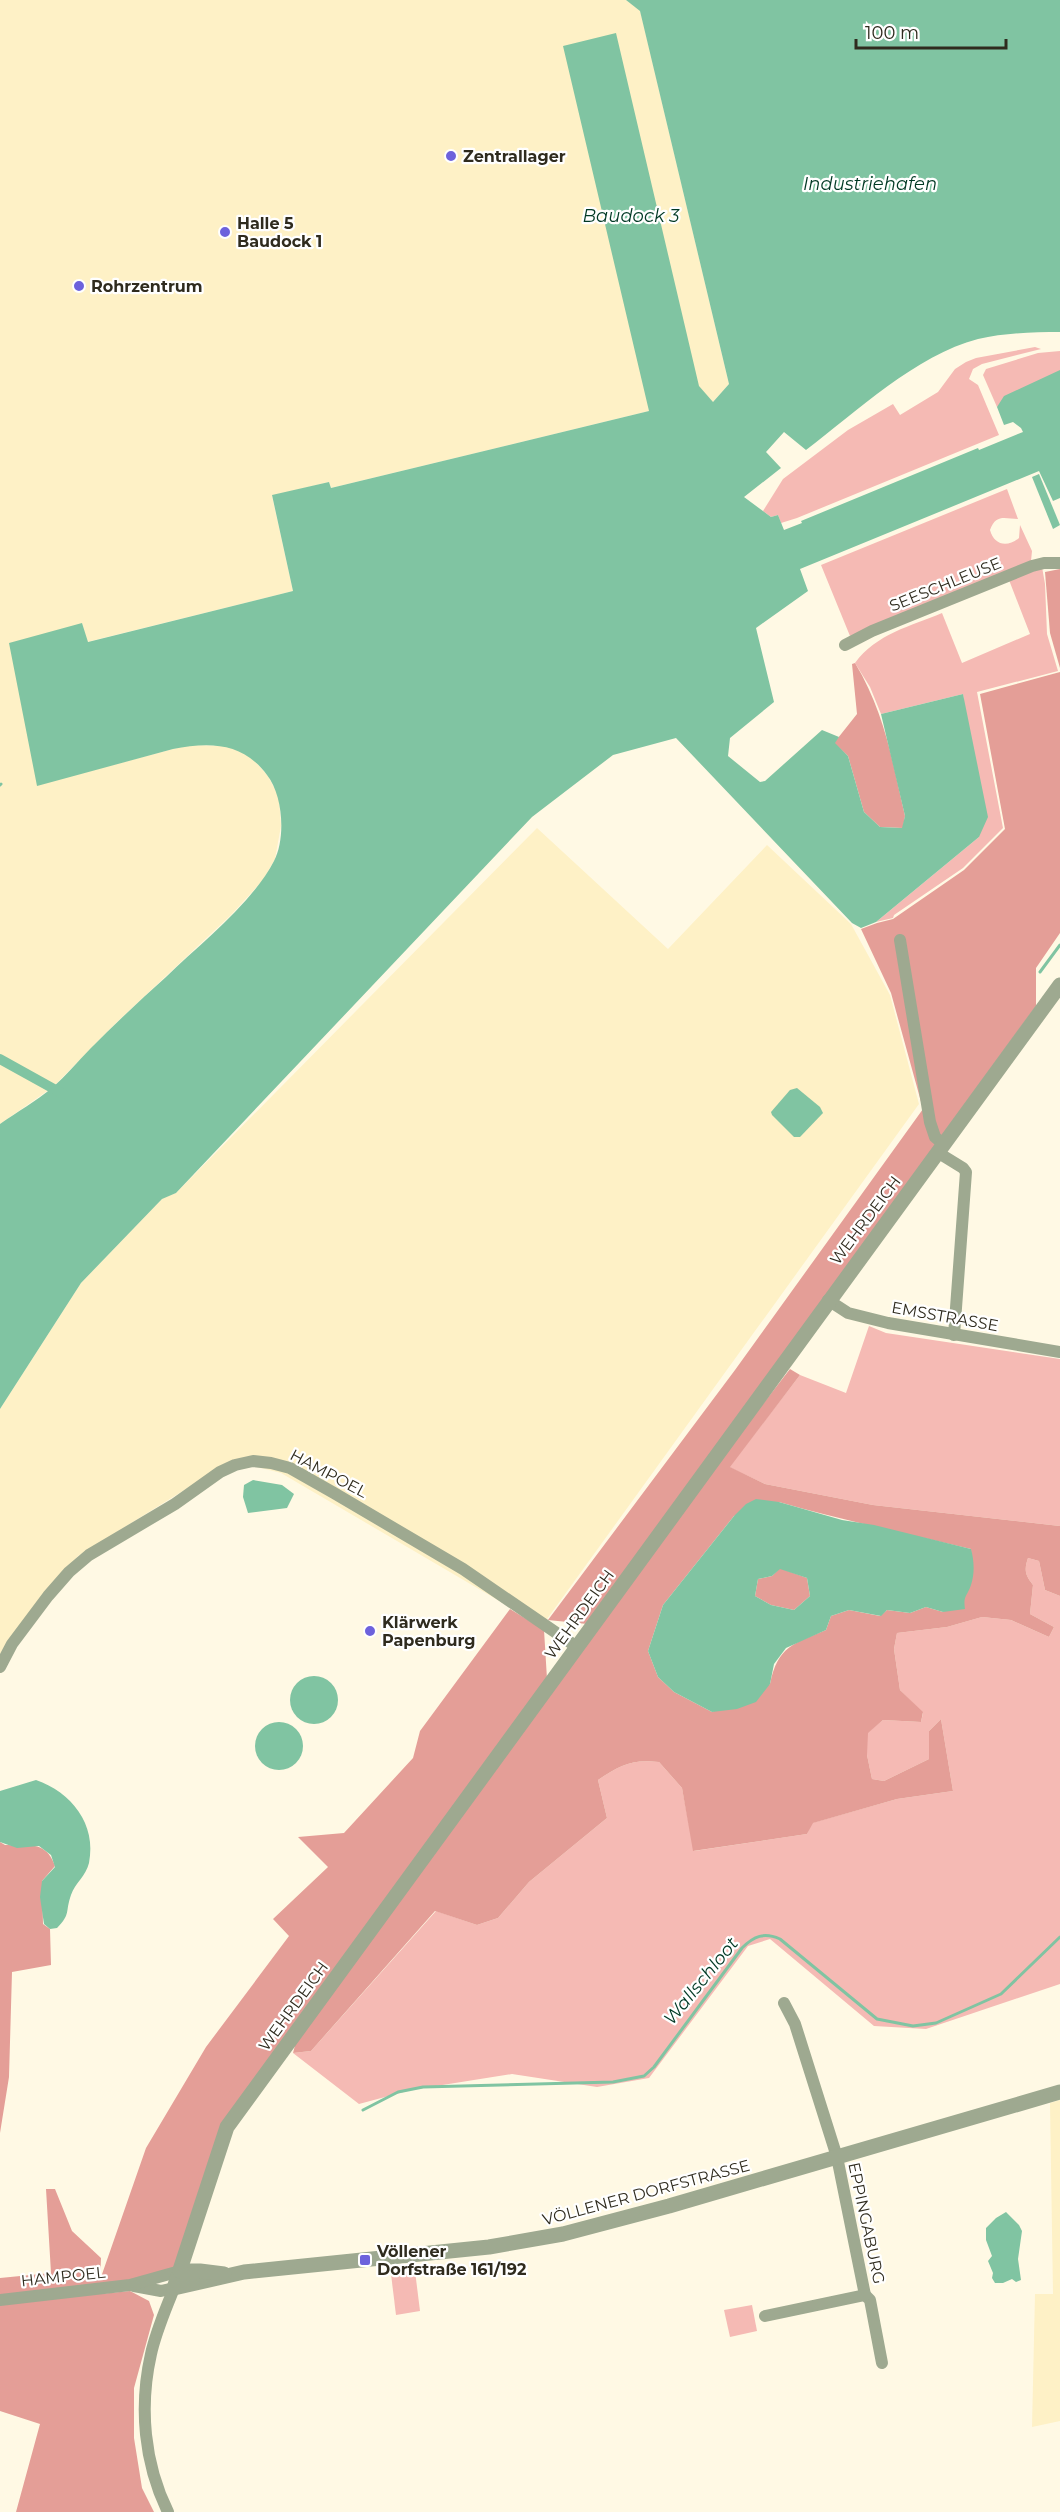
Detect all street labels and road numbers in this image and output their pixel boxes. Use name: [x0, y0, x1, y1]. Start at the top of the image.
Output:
street label: SEESCHLEUSE: [887, 553, 1004, 616]
street label: WEHRDEICH: [826, 1172, 905, 1268]
street label: EMSSTRASSE: [890, 1298, 1000, 1335]
street label: HAMPOEL: [287, 1445, 371, 1502]
street label: WEHRDEICH: [541, 1566, 618, 1663]
street label: WEHRDEICH: [255, 1958, 332, 2055]
street label: VÖLLENER DORFSTRASSE: [540, 2155, 752, 2229]
street label: EPPINGABURG: [844, 2161, 889, 2286]
street label: HAMPOEL: [20, 2263, 107, 2290]

